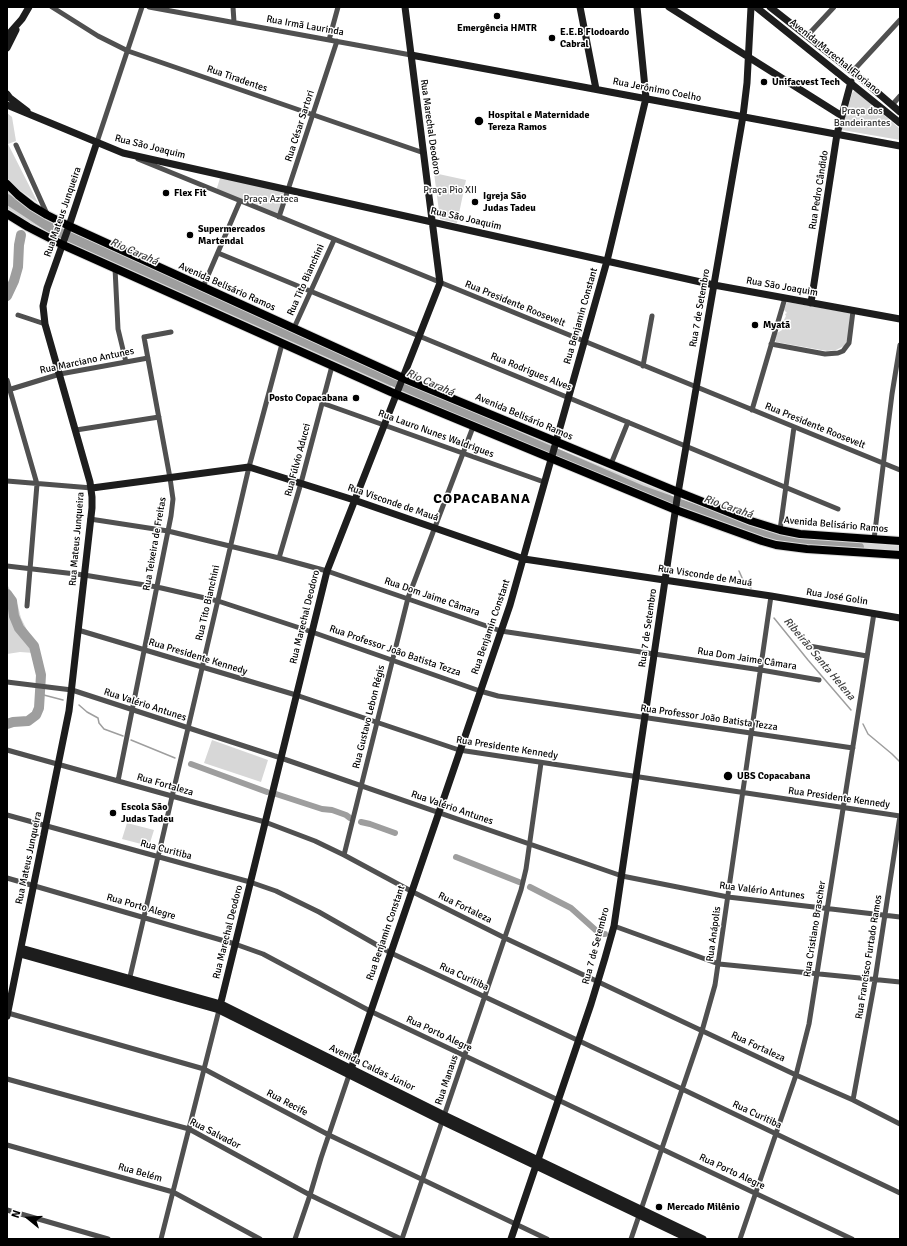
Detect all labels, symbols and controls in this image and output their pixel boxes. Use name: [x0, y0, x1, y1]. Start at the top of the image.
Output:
marker: Emergência HMTR: [492, 11, 502, 21]
street label: Rua Irmã Laurinda: [265, 13, 345, 39]
street label: Avenida Marechal Floriano: [787, 17, 883, 97]
place label: Emergência HMTR: [457, 22, 537, 34]
place label: E.E.B Flodoardo Cabral: [560, 26, 629, 50]
marker: E.E.B Flodoardo Cabral: [547, 33, 557, 43]
street label: Rua Tiradentes: [205, 63, 269, 95]
street label: Rua Jerônimo Coelho: [612, 76, 702, 104]
place label: Unifacvest Tech: [772, 76, 840, 88]
marker: Unifacvest Tech: [759, 77, 769, 87]
street label: Rua Marechal Deodoro: [417, 78, 443, 176]
street label: Rua César Sartori: [283, 89, 317, 163]
park label: Praça dos Bandeirantes: [834, 105, 890, 128]
place label: Hospital e Maternidade Tereza Ramos: [488, 109, 589, 132]
marker: Hospital e Maternidade Tereza Ramos: [473, 115, 485, 127]
street label: Rua São Joaquim: [113, 132, 187, 162]
street label: Rua Pedro Cândido: [807, 150, 831, 230]
street label: Rua Mateus Junqueira: [42, 165, 84, 259]
park label: Praça Pio XII: [423, 184, 477, 196]
place label: Flex Fit: [174, 187, 206, 199]
marker: Flex Fit: [161, 188, 171, 198]
place label: Igreja São Judas Tadeu: [483, 190, 536, 214]
park label: Praça Azteca: [244, 193, 298, 205]
marker: Igreja São Judas Tadeu: [470, 197, 480, 207]
street label: Rua São Joaquim: [429, 205, 503, 233]
place label: Supermercados Martendal: [198, 223, 265, 246]
marker: Supermercados Martendal: [185, 230, 195, 240]
water label: Rio Carahá: [108, 236, 160, 268]
street label: Rua Tito Bianchini: [285, 242, 327, 318]
street label: Avenida Belisário Ramos: [177, 260, 277, 314]
street label: Rua Benjamin Constant: [561, 266, 601, 366]
street label: Rua 7 de Setembro: [687, 268, 713, 348]
street label: Rua São Joaquim: [745, 275, 819, 299]
street label: Rua Presidente Roosevelt: [463, 278, 567, 330]
place label: Myatã: [763, 319, 790, 331]
marker: Myatã: [750, 320, 760, 330]
street label: Rua Marciano Antunes: [39, 345, 135, 377]
street label: Rua Rodrigues Alves: [489, 350, 573, 394]
water label: Rio Carahá: [404, 367, 456, 399]
street label: Avenida Belisário Ramos: [473, 391, 575, 443]
place label: Posto Copacabana: [269, 392, 348, 404]
marker: Posto Copacabana: [351, 393, 361, 403]
street label: Rua Presidente Roosevelt: [763, 400, 867, 452]
street label: Rua Lauro Nunes Waldrigues: [376, 407, 496, 461]
street label: Rua Fúlvio Aducci: [282, 422, 314, 498]
street label: Rua Visconde de Mauá: [346, 482, 440, 524]
street label: Rua Mateus Junqueira: [67, 491, 87, 587]
district label: COPACABANA: [433, 491, 531, 507]
water label: Rio Carahá: [702, 492, 754, 522]
street label: Rua Teixeira de Freitas: [141, 496, 169, 592]
street label: Avenida Belisário Ramos: [783, 514, 889, 536]
street label: Rua Visconde de Mauá: [657, 563, 753, 589]
street label: Rua Tito Bianchini: [193, 564, 223, 642]
street label: Rua Marechal Deodoro: [288, 569, 322, 665]
street label: Rua Dom Jaime Câmara: [383, 575, 481, 619]
street label: Rua Benjamin Constant: [469, 578, 513, 676]
street label: Rua José Golin: [805, 586, 869, 608]
street label: Rua 7 de Setembro: [637, 588, 659, 668]
water label: Ribeirão Santa Helena: [780, 615, 858, 703]
street label: Rua Professor João Batista Tezza: [328, 623, 462, 679]
street label: Rua Presidente Kennedy: [147, 636, 249, 678]
street label: Rua Dom Jaime Câmara: [697, 645, 797, 673]
street label: Rua Gustavo Lebon Régis: [350, 664, 388, 770]
street label: Rua Valério Antunes: [102, 686, 188, 724]
street label: Rua Professor João Batista Tezza: [640, 702, 778, 734]
street label: Rua Presidente Kennedy: [455, 734, 559, 762]
marker: UBS Copacabana: [722, 770, 734, 782]
place label: UBS Copacabana: [737, 770, 810, 782]
street label: Rua Fortaleza: [135, 771, 195, 799]
street label: Rua Presidente Kennedy: [787, 785, 891, 811]
street label: Rua Valério Antunes: [409, 788, 495, 828]
place label: Escola São Judas Tadeu: [121, 801, 174, 824]
marker: Escola São Judas Tadeu: [108, 808, 118, 818]
street label: Rua Mateus Junqueira: [13, 811, 45, 905]
street label: Rua Curitiba: [139, 837, 193, 863]
street label: Rua Valério Antunes: [719, 880, 805, 902]
street label: Rua Cristiano Brascher: [801, 880, 829, 978]
street label: Rua Marechal Deodoro: [211, 884, 245, 980]
street label: Rua Benjamin Constant: [364, 884, 408, 982]
street label: Rua Fortaleza: [436, 890, 494, 926]
street label: Rua Porto Alegre: [105, 891, 177, 923]
street label: Rua Francisco Furtado Ramos: [853, 894, 885, 1020]
street label: Rua 7 de Setembro: [580, 906, 612, 986]
street label: Rua Anápolis: [704, 906, 724, 962]
street label: Rua Curitiba: [437, 960, 491, 994]
street label: Rua Porto Alegre: [404, 1013, 474, 1055]
street label: Rua Fortaleza: [729, 1029, 787, 1065]
street label: Avenida Caldas Júnior: [327, 1042, 417, 1094]
street label: Rua Manaus: [433, 1053, 461, 1107]
street label: Rua Recife: [264, 1087, 310, 1119]
street label: Rua Curitiba: [730, 1098, 784, 1132]
street label: Rua Salvador: [187, 1116, 243, 1152]
street label: Rua Porto Alegre: [697, 1151, 767, 1193]
street label: Rua Belém: [117, 1161, 163, 1185]
north arrow: [8, 1198, 48, 1238]
place label: Mercado Milênio: [667, 1201, 740, 1213]
marker: Mercado Milênio: [654, 1202, 664, 1212]
text: N: [9, 1208, 23, 1220]

